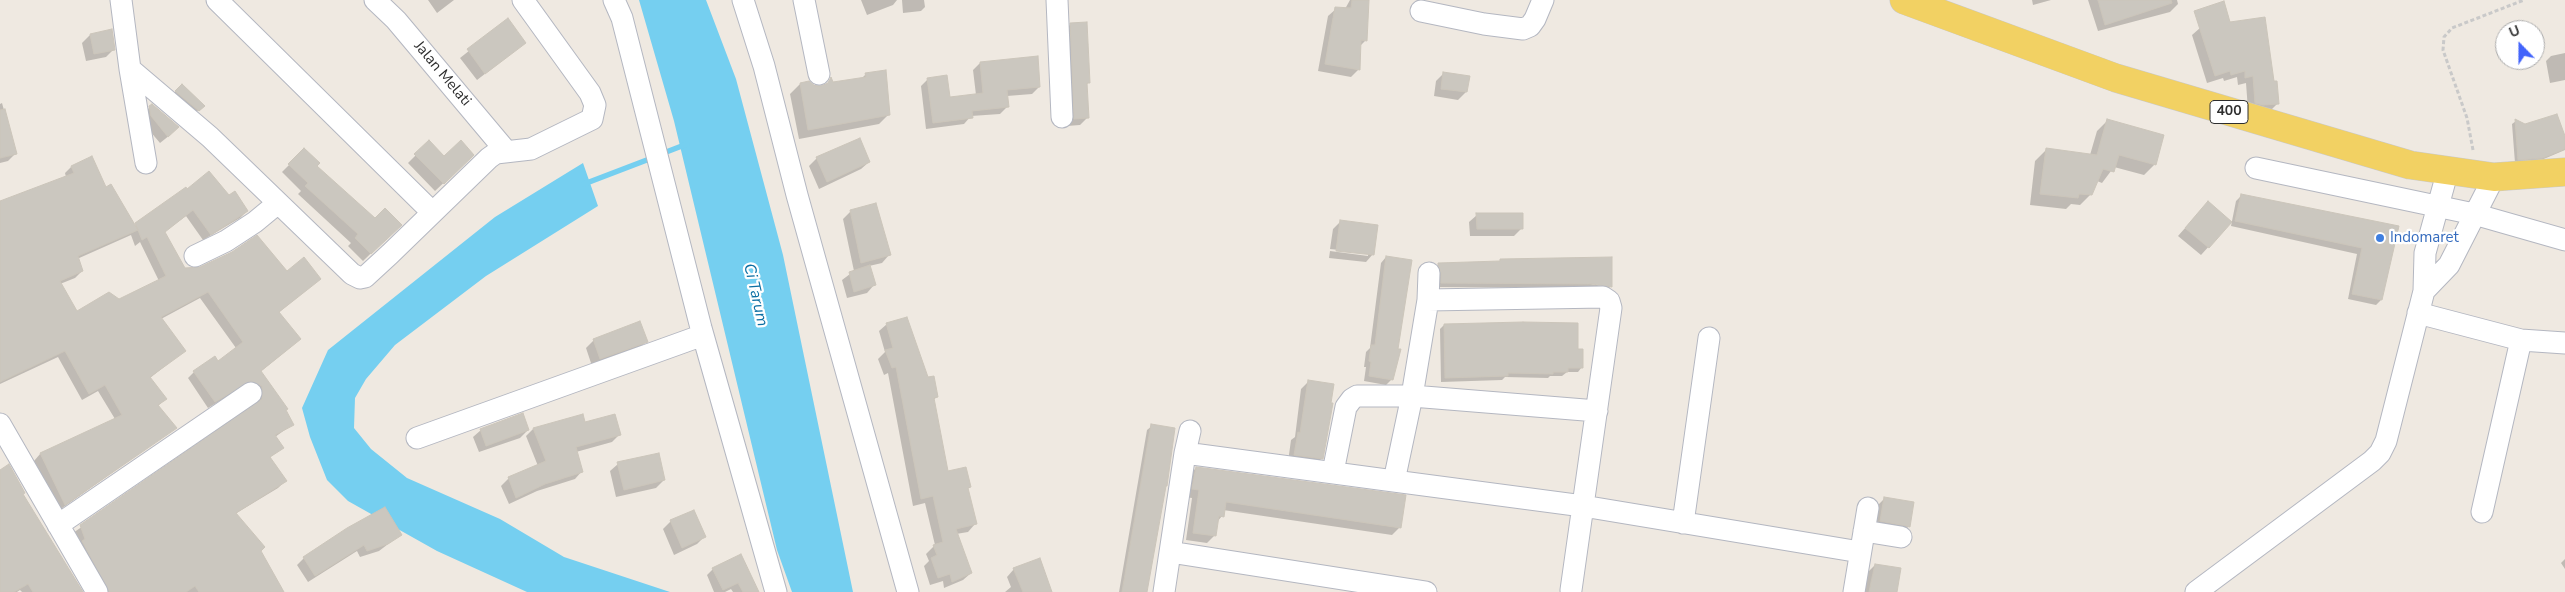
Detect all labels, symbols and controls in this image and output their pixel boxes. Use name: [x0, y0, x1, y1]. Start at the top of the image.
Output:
north arrow: [2495, 20, 2545, 70]
text: U: [2506, 21, 2523, 42]
street label: Jalan Melati: [410, 38, 474, 110]
road number: 400: [2210, 100, 2248, 124]
place label: Indomaret: [2390, 229, 2459, 247]
marker: Indomaret: [2374, 232, 2386, 244]
water label: Ci Tarum: [738, 262, 772, 328]

